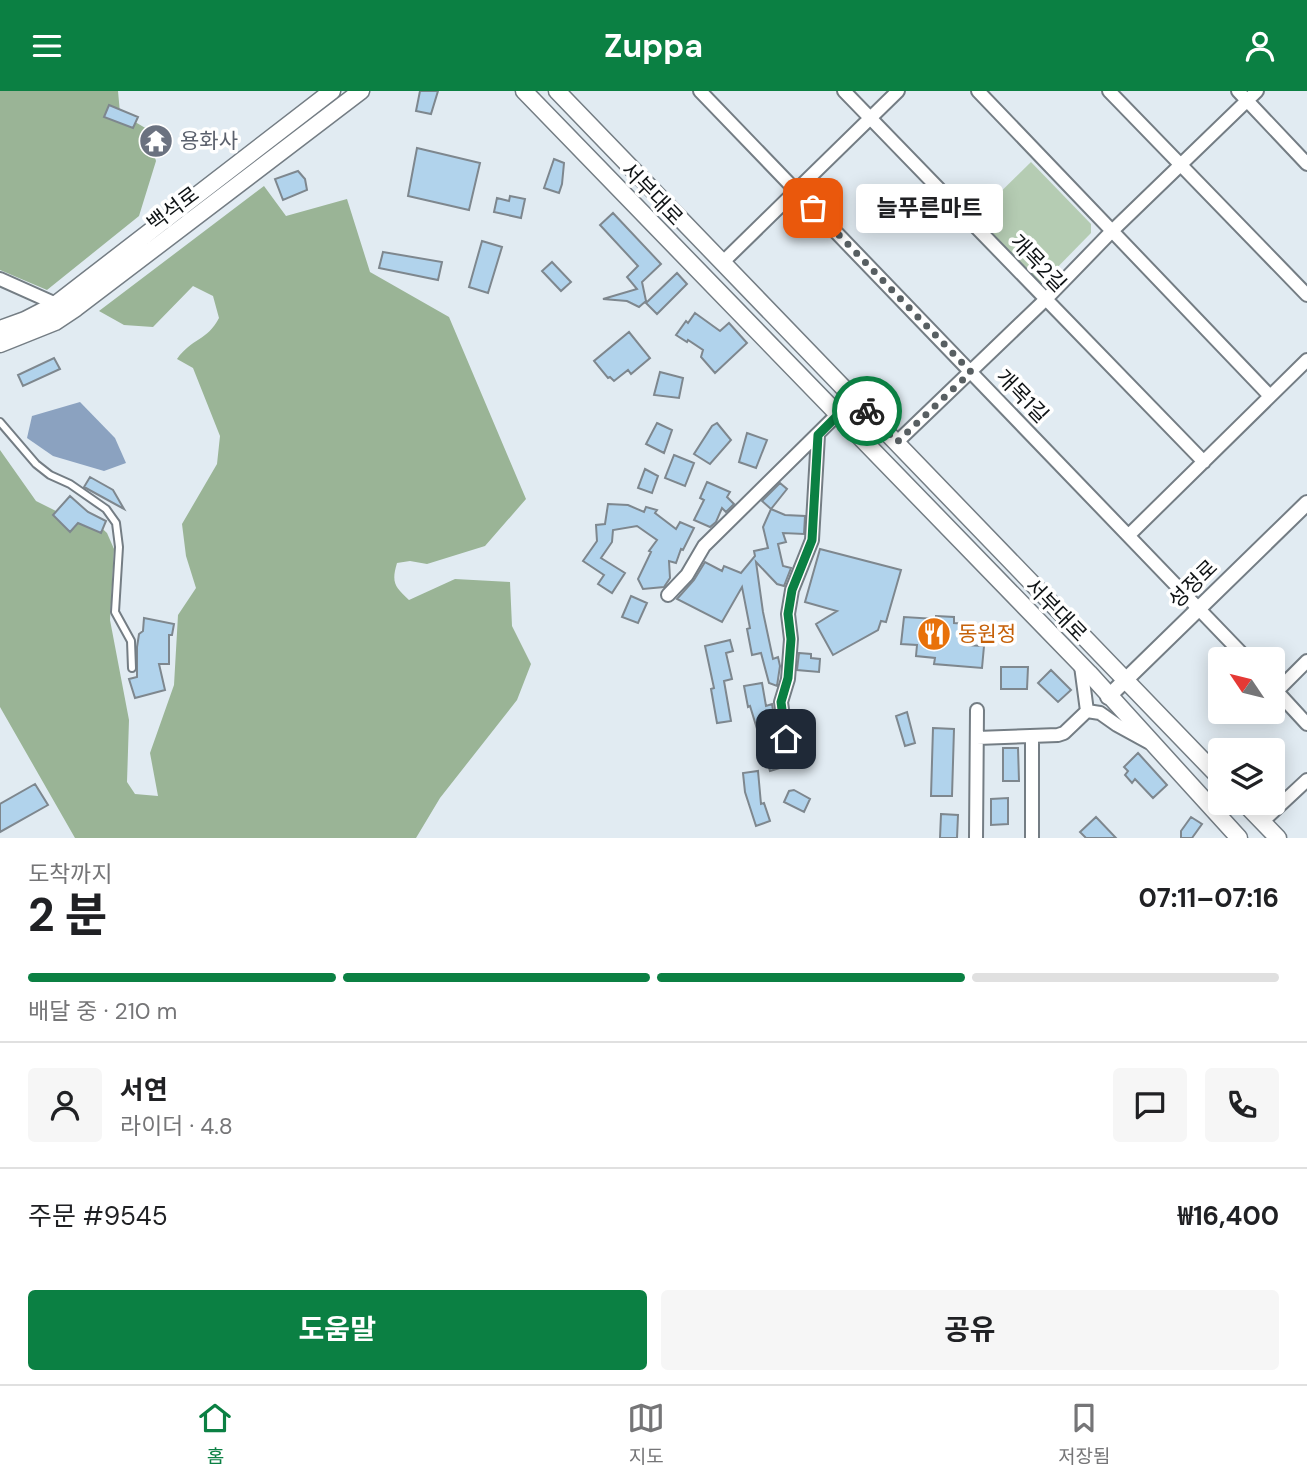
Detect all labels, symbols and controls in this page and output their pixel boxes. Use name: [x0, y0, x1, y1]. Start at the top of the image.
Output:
text: Zuppa: [604, 25, 703, 67]
icon: menu: [28, 27, 66, 65]
icon: person: [1241, 27, 1279, 65]
temple icon: 용화사: [137, 122, 175, 160]
place label: 용화사: [180, 127, 238, 155]
street label: 서부대로: [615, 156, 689, 232]
pin: [783, 178, 843, 238]
street label: 백석로: [141, 180, 205, 238]
callout: 늘푸른마트: [855, 183, 1002, 233]
icon: bag: [794, 189, 832, 227]
text: 늘푸른마트: [877, 193, 982, 223]
street label: 개목2길: [1004, 228, 1072, 298]
street label: 개목1길: [990, 363, 1054, 429]
courier: [832, 376, 902, 446]
icon: bike: [848, 392, 886, 430]
street label: 성정로: [1162, 554, 1224, 614]
street label: 서부대로: [1019, 572, 1093, 648]
restaurant icon: 동원정: [915, 615, 953, 653]
place label: 동원정: [958, 620, 1016, 648]
north arrow: [1208, 647, 1284, 725]
map controls: [1208, 647, 1285, 815]
pin: [756, 709, 816, 769]
icon: home: [767, 720, 805, 758]
button: layers: [1208, 738, 1285, 815]
text: 도착까지: [28, 859, 113, 889]
text: 07:11–07:16: [1139, 881, 1279, 915]
text: 2 분: [28, 885, 108, 945]
text: 배달 중 · 210 m: [28, 996, 177, 1026]
button: person: [28, 1068, 102, 1142]
button: chat: [1113, 1068, 1187, 1142]
button: phone: [1205, 1068, 1279, 1142]
text: 서연: [120, 1073, 168, 1107]
text: 라이더 · 4.8: [120, 1111, 233, 1141]
text: 주문 #9545: [28, 1199, 168, 1233]
text: ₩16,400: [1178, 1199, 1279, 1233]
button: 도움말: [28, 1290, 647, 1370]
button: 공유: [661, 1290, 1279, 1370]
tab: 홈: [196, 1399, 234, 1469]
tab: 지도: [627, 1399, 665, 1469]
tab: 저장됨: [1058, 1399, 1111, 1469]

